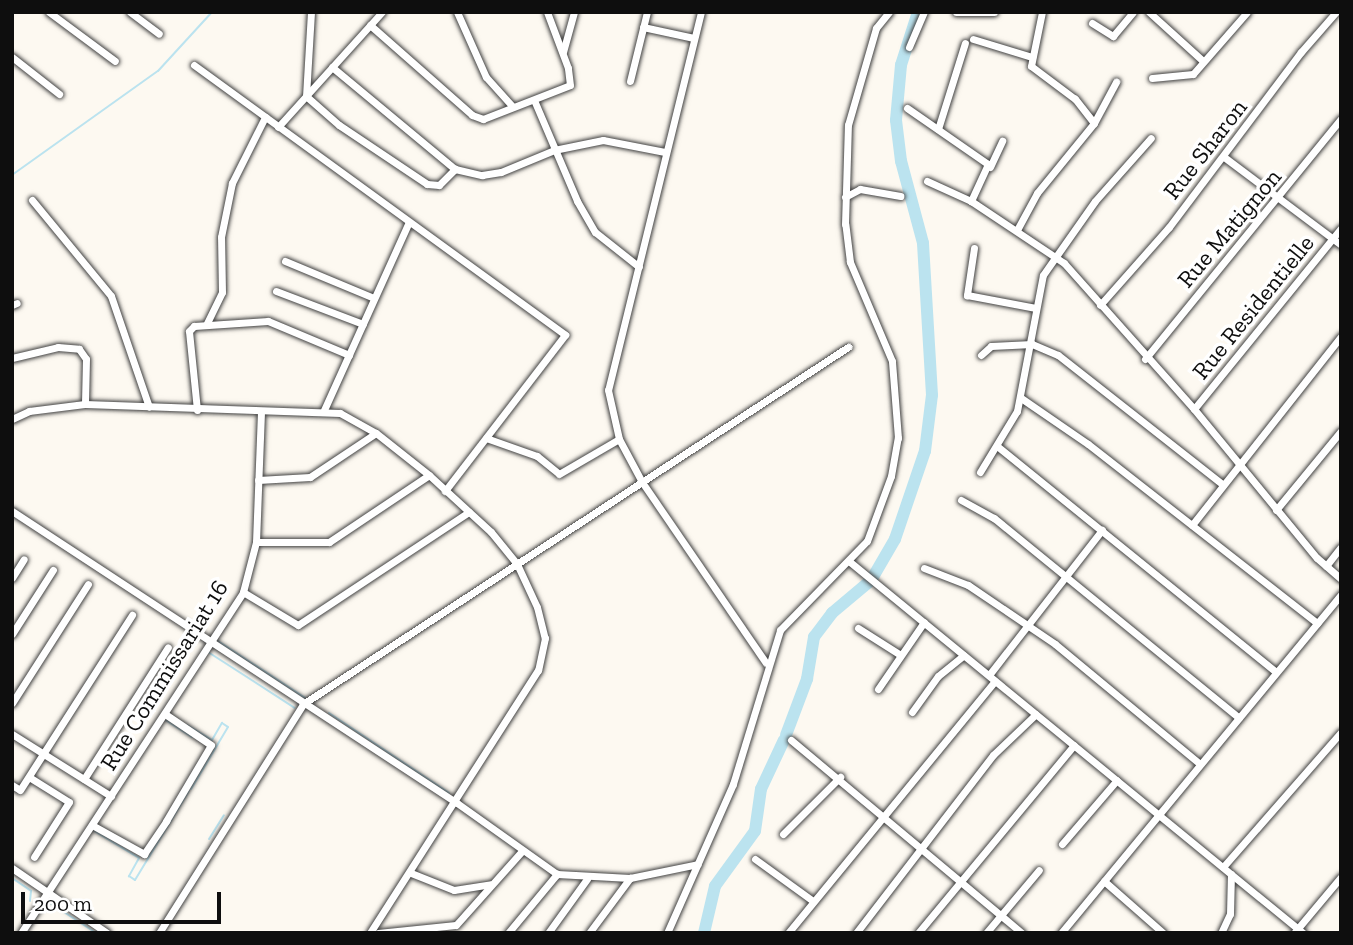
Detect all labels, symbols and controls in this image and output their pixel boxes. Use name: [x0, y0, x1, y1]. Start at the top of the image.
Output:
street label: Rue Sharon: [1157, 93, 1253, 205]
street label: Rue Matignon: [1171, 163, 1287, 293]
street label: Rue Residentielle: [1186, 229, 1320, 385]
street label: Rue Commissariat 16: [94, 575, 234, 775]
scale bar: [24, 878, 224, 922]
text: 200 m: [34, 891, 92, 916]

